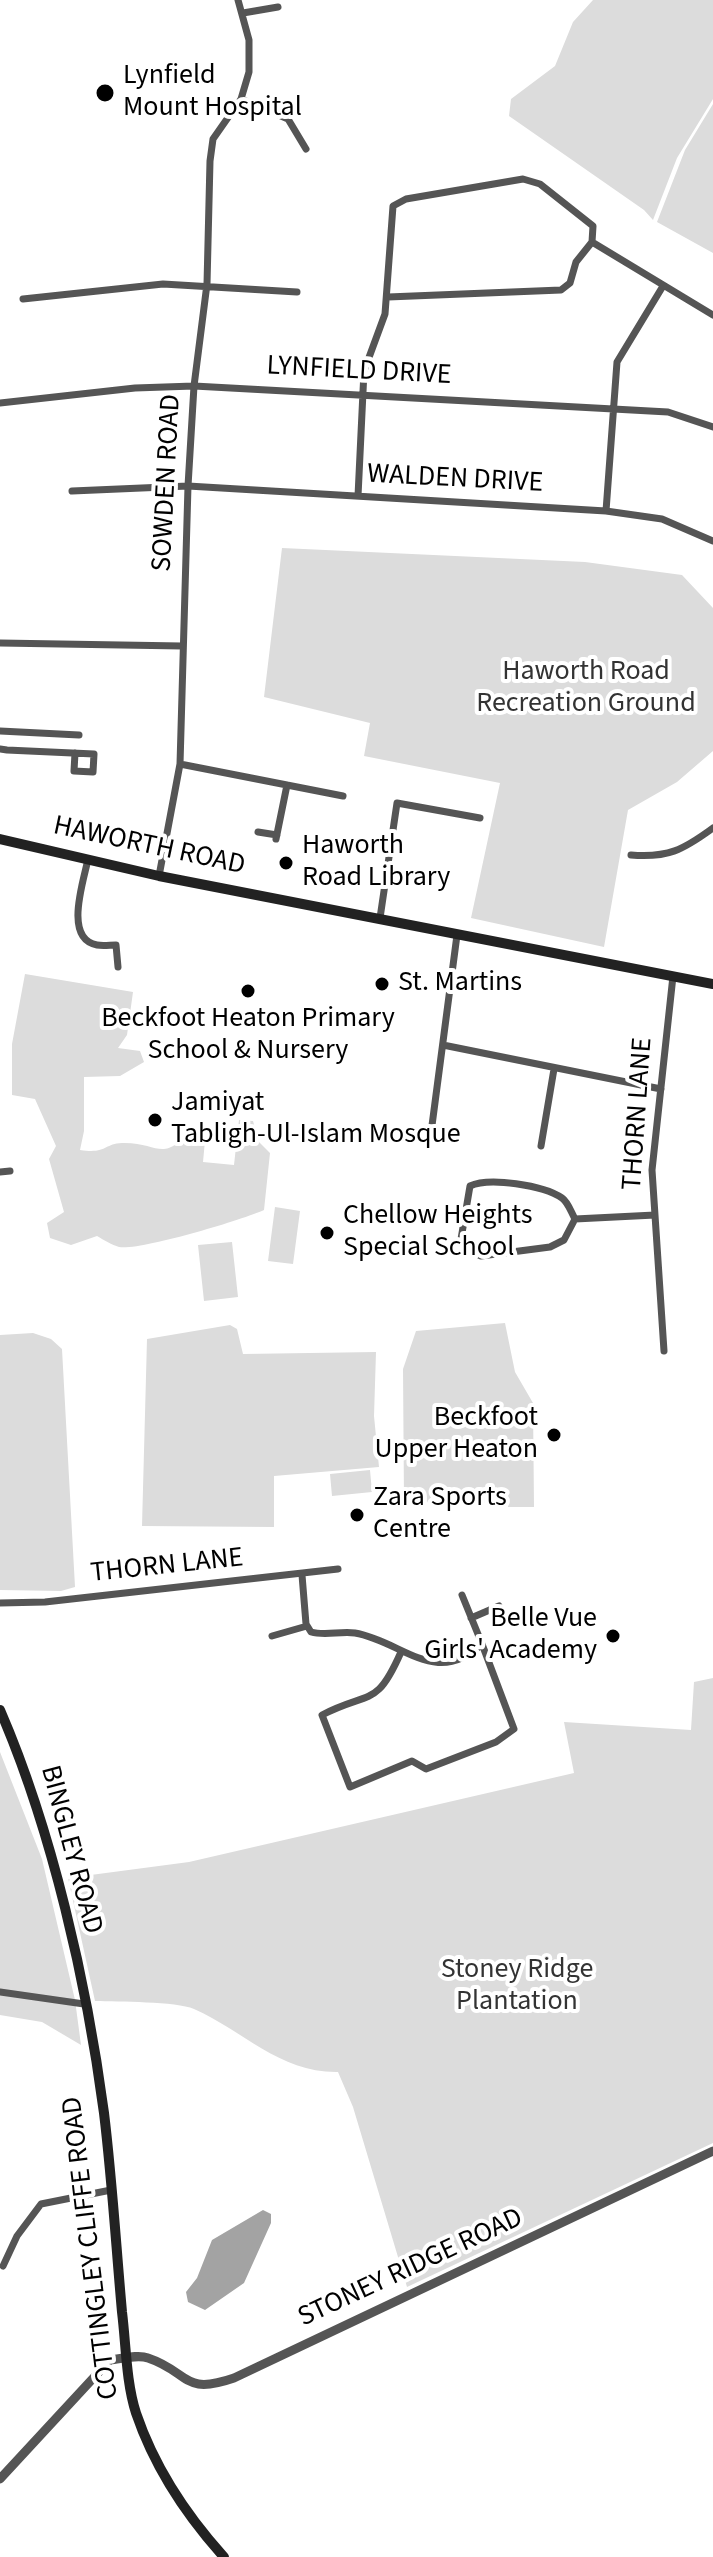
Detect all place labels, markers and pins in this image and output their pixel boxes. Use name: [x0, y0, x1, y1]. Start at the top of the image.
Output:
place label: Lynfield Mount Hospital: [123, 60, 302, 126]
marker: Lynfield Mount Hospital: [94, 82, 116, 104]
place label: Haworth Road Library: [302, 830, 450, 896]
marker: Haworth Road Library: [277, 854, 295, 872]
place label: St. Martins: [398, 967, 522, 1001]
marker: St. Martins: [373, 975, 391, 993]
marker: Beckfoot Heaton Primary School & Nursery: [239, 982, 257, 1000]
place label: Beckfoot Heaton Primary School & Nursery: [101, 1003, 395, 1069]
place label: Jamiyat Tabligh-Ul-Islam Mosque: [171, 1087, 461, 1153]
marker: Jamiyat Tabligh-Ul-Islam Mosque: [146, 1111, 164, 1129]
place label: Chellow Heights Special School: [343, 1200, 532, 1266]
marker: Chellow Heights Special School: [318, 1224, 336, 1242]
place label: Beckfoot Upper Heaton: [375, 1402, 538, 1468]
marker: Beckfoot Upper Heaton: [545, 1426, 563, 1444]
place label: Zara Sports Centre: [373, 1482, 507, 1548]
marker: Zara Sports Centre: [348, 1506, 366, 1524]
place label: Belle Vue Girls' Academy: [424, 1603, 597, 1669]
marker: Belle Vue Girls' Academy: [604, 1627, 622, 1645]

